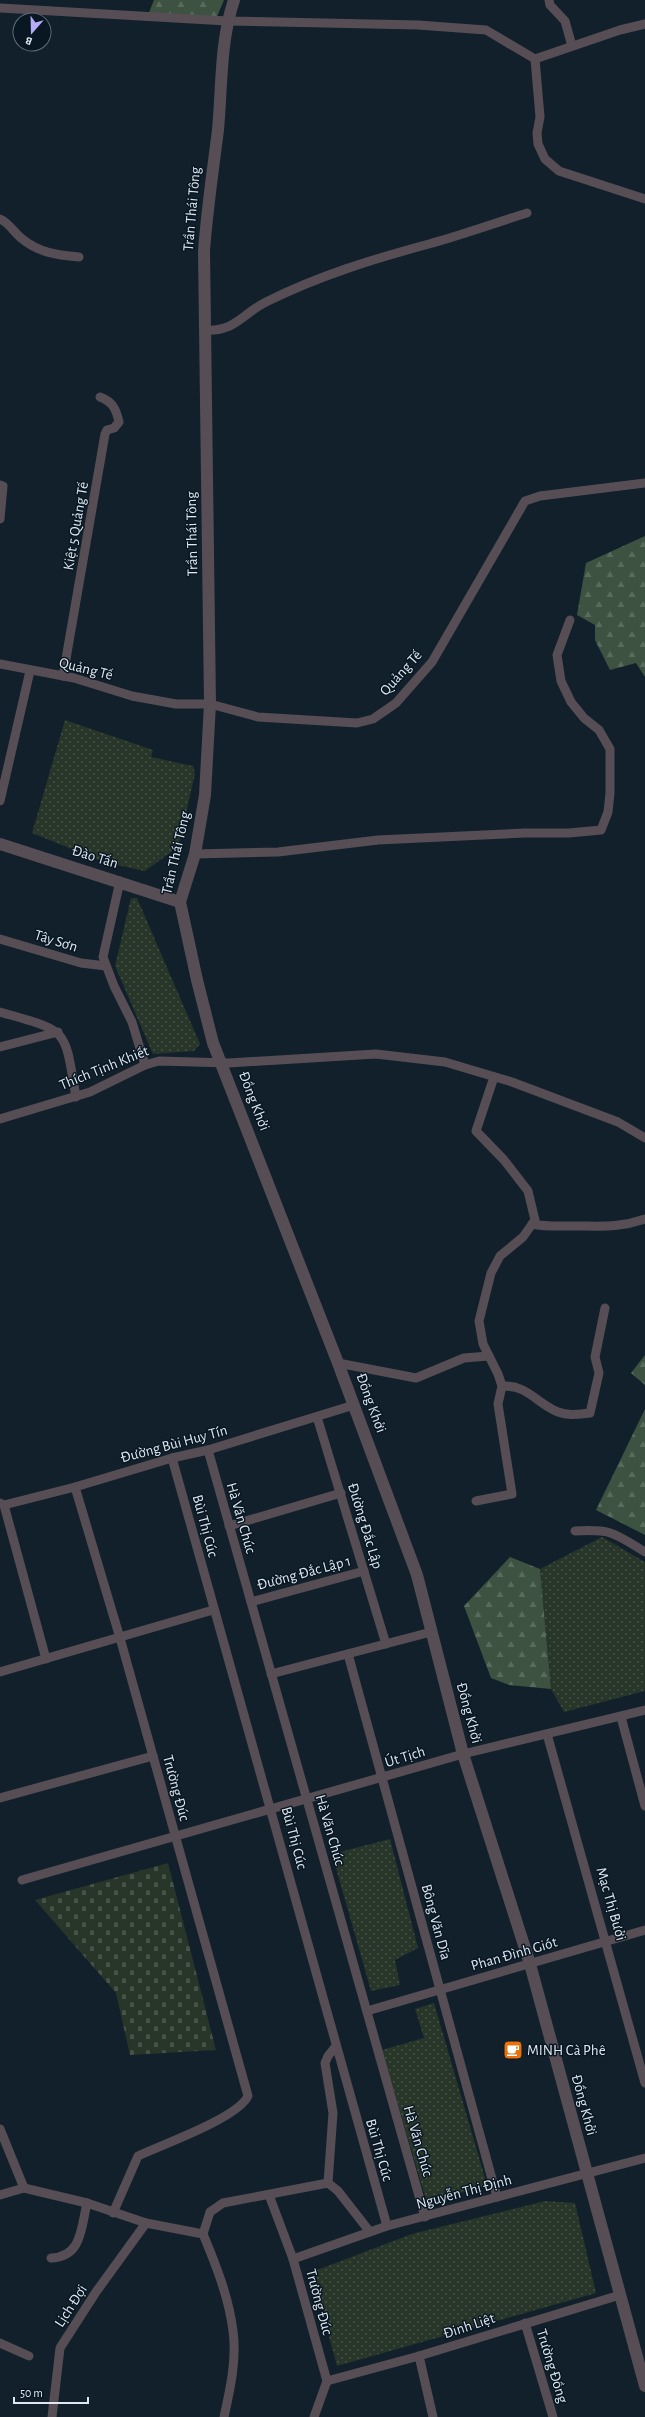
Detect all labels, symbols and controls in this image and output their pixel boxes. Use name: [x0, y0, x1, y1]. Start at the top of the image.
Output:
north arrow: [12, 12, 52, 52]
text: B: [23, 34, 34, 47]
street label: Trần Thái Tông: [181, 165, 203, 252]
street label: Kiệt 5 Quảng Tế: [61, 481, 91, 571]
street label: Trần Thái Tông: [184, 491, 200, 576]
street label: Quảng Tế: [377, 648, 425, 698]
street label: Quảng Tế: [58, 655, 114, 683]
street label: Trần Thái Tông: [159, 809, 193, 896]
street label: Đào Tấn: [70, 843, 120, 871]
street label: Tây Sơn: [33, 927, 79, 955]
street label: Thích Tịnh Khiết: [57, 1043, 151, 1093]
street label: Đồng Khởi: [236, 1069, 272, 1133]
street label: Đồng Khởi: [353, 1371, 389, 1435]
street label: Đường Bùi Huy Tín: [119, 1423, 229, 1465]
street label: Hà Văn Chúc: [224, 1481, 258, 1555]
street label: Đường Đắc Lập: [345, 1481, 385, 1571]
street label: Bùi Thị Cúc: [189, 1493, 221, 1559]
street label: Đường Đắc Lập 1: [255, 1553, 353, 1593]
street label: Đồng Khởi: [454, 1681, 484, 1745]
street label: Út Tịch: [383, 1742, 427, 1770]
street label: Trường Đúc: [160, 1753, 192, 1823]
street label: Hà Văn Chúc: [313, 1793, 347, 1867]
street label: Bùi Thị Cúc: [278, 1805, 310, 1871]
street label: Mạc Thị Bưởi: [593, 1866, 629, 1942]
street label: Bông Văn Dĩa: [419, 1883, 453, 1961]
street label: Phan Đình Giót: [469, 1934, 559, 1973]
cafe icon: MINH Cà Phê: [502, 2039, 524, 2061]
place label: MINH Cà Phê: [527, 2043, 606, 2058]
street label: Đồng Khởi: [569, 2073, 599, 2137]
street label: Hà Văn Chúc: [401, 2104, 435, 2178]
street label: Bùi Thị Cúc: [363, 2117, 395, 2183]
street label: Nguyễn Thị Định: [414, 2171, 513, 2212]
street label: Trường Đúc: [303, 2267, 335, 2337]
street label: Lịch Đợi: [52, 2282, 90, 2330]
street label: Đinh Liệt: [441, 2311, 497, 2341]
street label: Trường Đồng: [534, 2327, 571, 2405]
scale bar: [14, 2379, 88, 2405]
text: 50 m: [20, 2387, 43, 2399]

